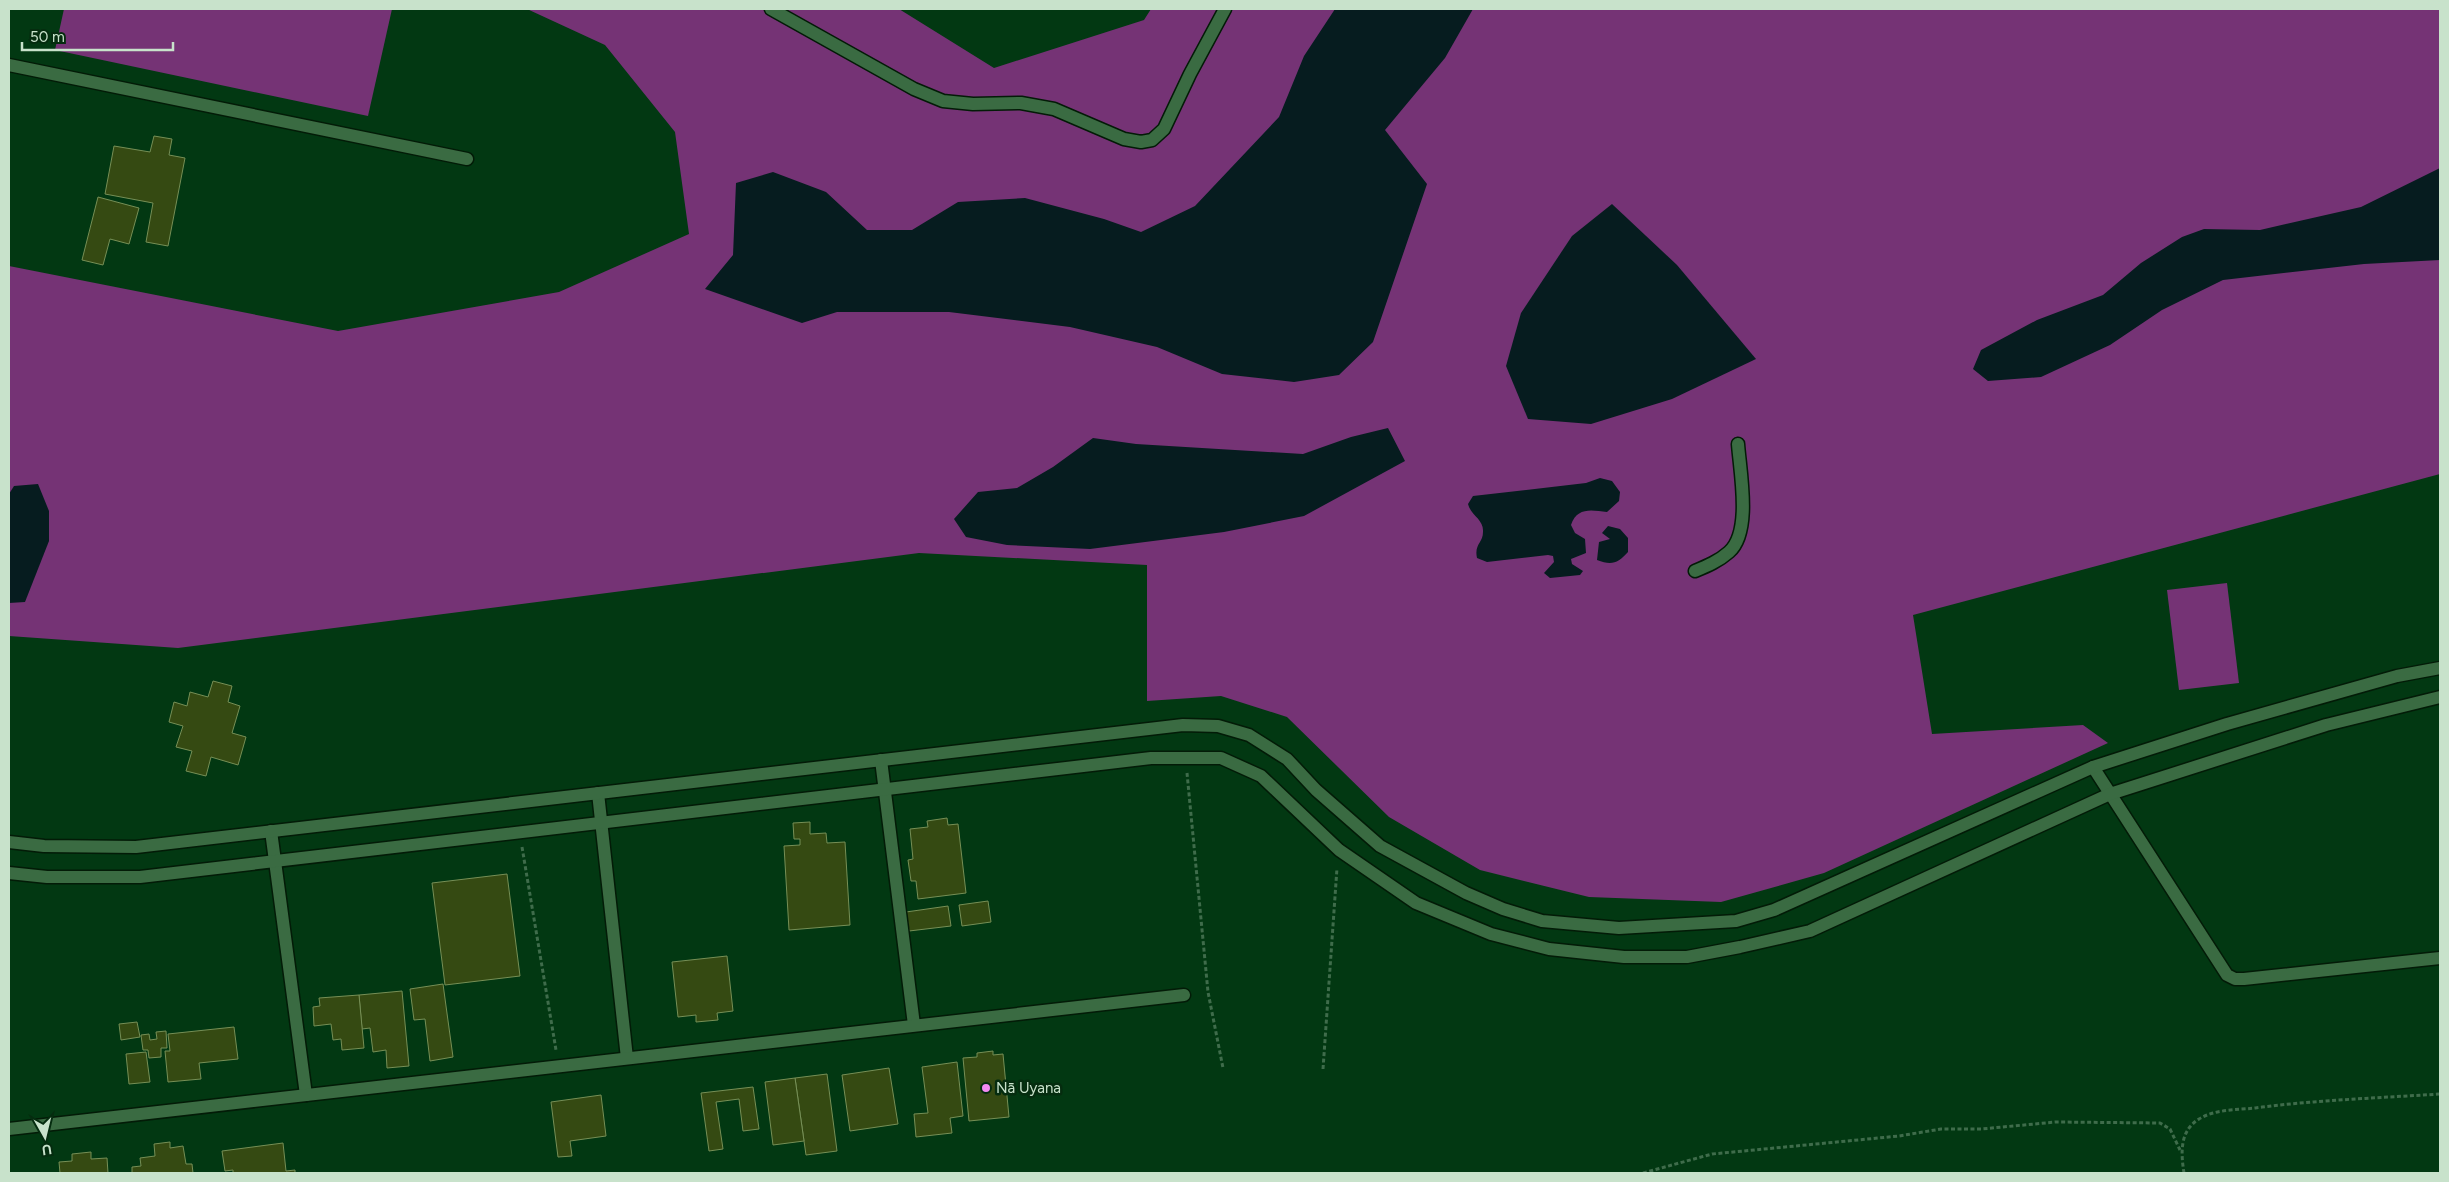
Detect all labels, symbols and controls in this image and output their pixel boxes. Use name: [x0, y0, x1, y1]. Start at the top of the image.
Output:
scale bar: [22, 20, 174, 52]
text: 50 m: [30, 28, 65, 46]
place label: Nā Uyana: [996, 1079, 1061, 1097]
marker: Nā Uyana: [980, 1082, 992, 1094]
north arrow: [20, 1112, 70, 1162]
text: U: [41, 1140, 53, 1158]

